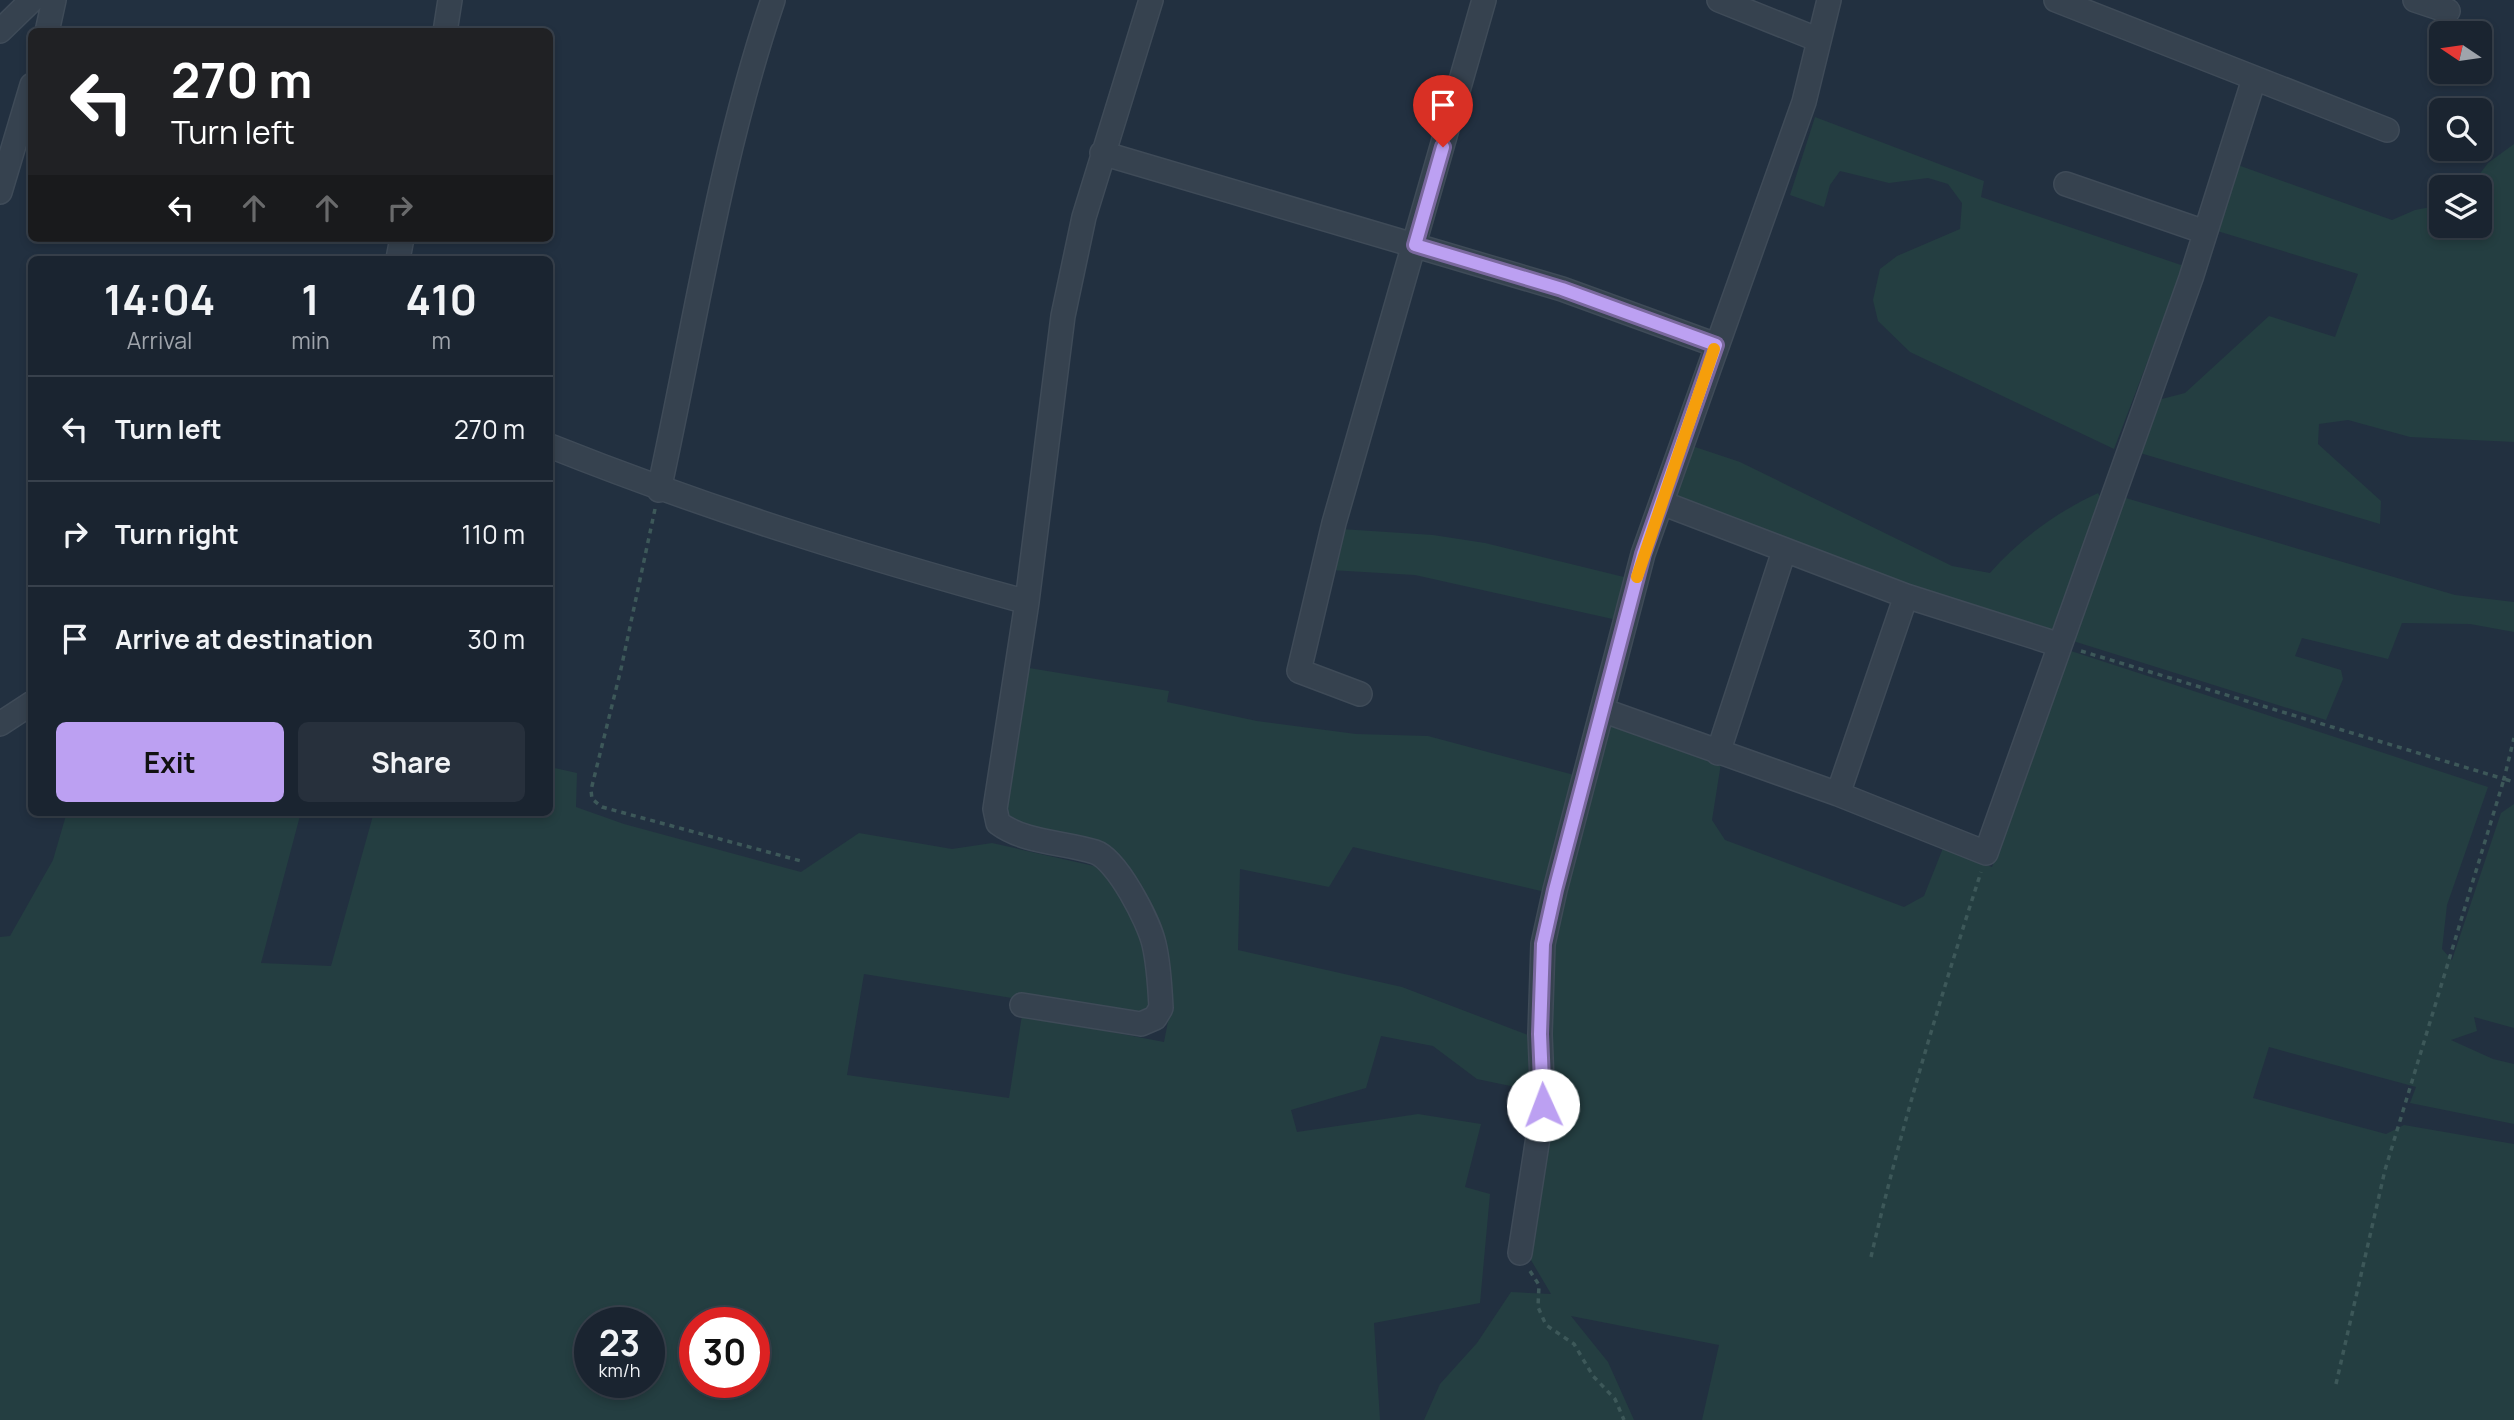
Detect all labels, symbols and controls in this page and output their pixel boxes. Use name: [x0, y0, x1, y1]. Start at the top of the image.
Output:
north arrow: [2429, 21, 2492, 84]
map controls: [2429, 21, 2492, 238]
text: 270 m: [171, 46, 312, 113]
icon: left: [56, 56, 147, 147]
pin: [1413, 75, 1473, 147]
icon: arrive: [1424, 86, 1462, 124]
button: search: [2429, 98, 2492, 161]
text: Turn left: [171, 110, 295, 154]
button: layers: [2429, 175, 2492, 238]
icon: left: [162, 189, 200, 227]
icon: ahead: [235, 189, 273, 227]
icon: ahead: [308, 189, 346, 227]
icon: right: [381, 189, 419, 227]
text: 14:04: [104, 270, 215, 328]
text: 1: [301, 270, 320, 328]
text: 410: [406, 270, 477, 328]
text: Arrival: [127, 324, 192, 356]
text: min: [291, 324, 330, 356]
text: m: [432, 324, 451, 356]
icon: left: [56, 410, 94, 448]
text: Turn left: [115, 411, 222, 447]
text: 270 m: [454, 411, 525, 447]
icon: right: [56, 515, 94, 553]
text: Turn right: [115, 516, 239, 552]
text: 110 m: [462, 516, 525, 552]
icon: arrive: [56, 620, 94, 658]
text: Arrive at destination: [115, 621, 373, 657]
text: 30 m: [468, 621, 525, 657]
button: Exit: [56, 722, 284, 802]
button: Share: [298, 722, 525, 802]
position arrow: [1506, 1068, 1580, 1142]
speed limit sign: 30: [679, 1307, 770, 1398]
text: 23: [599, 1319, 640, 1367]
text: km/h: [599, 1358, 640, 1382]

